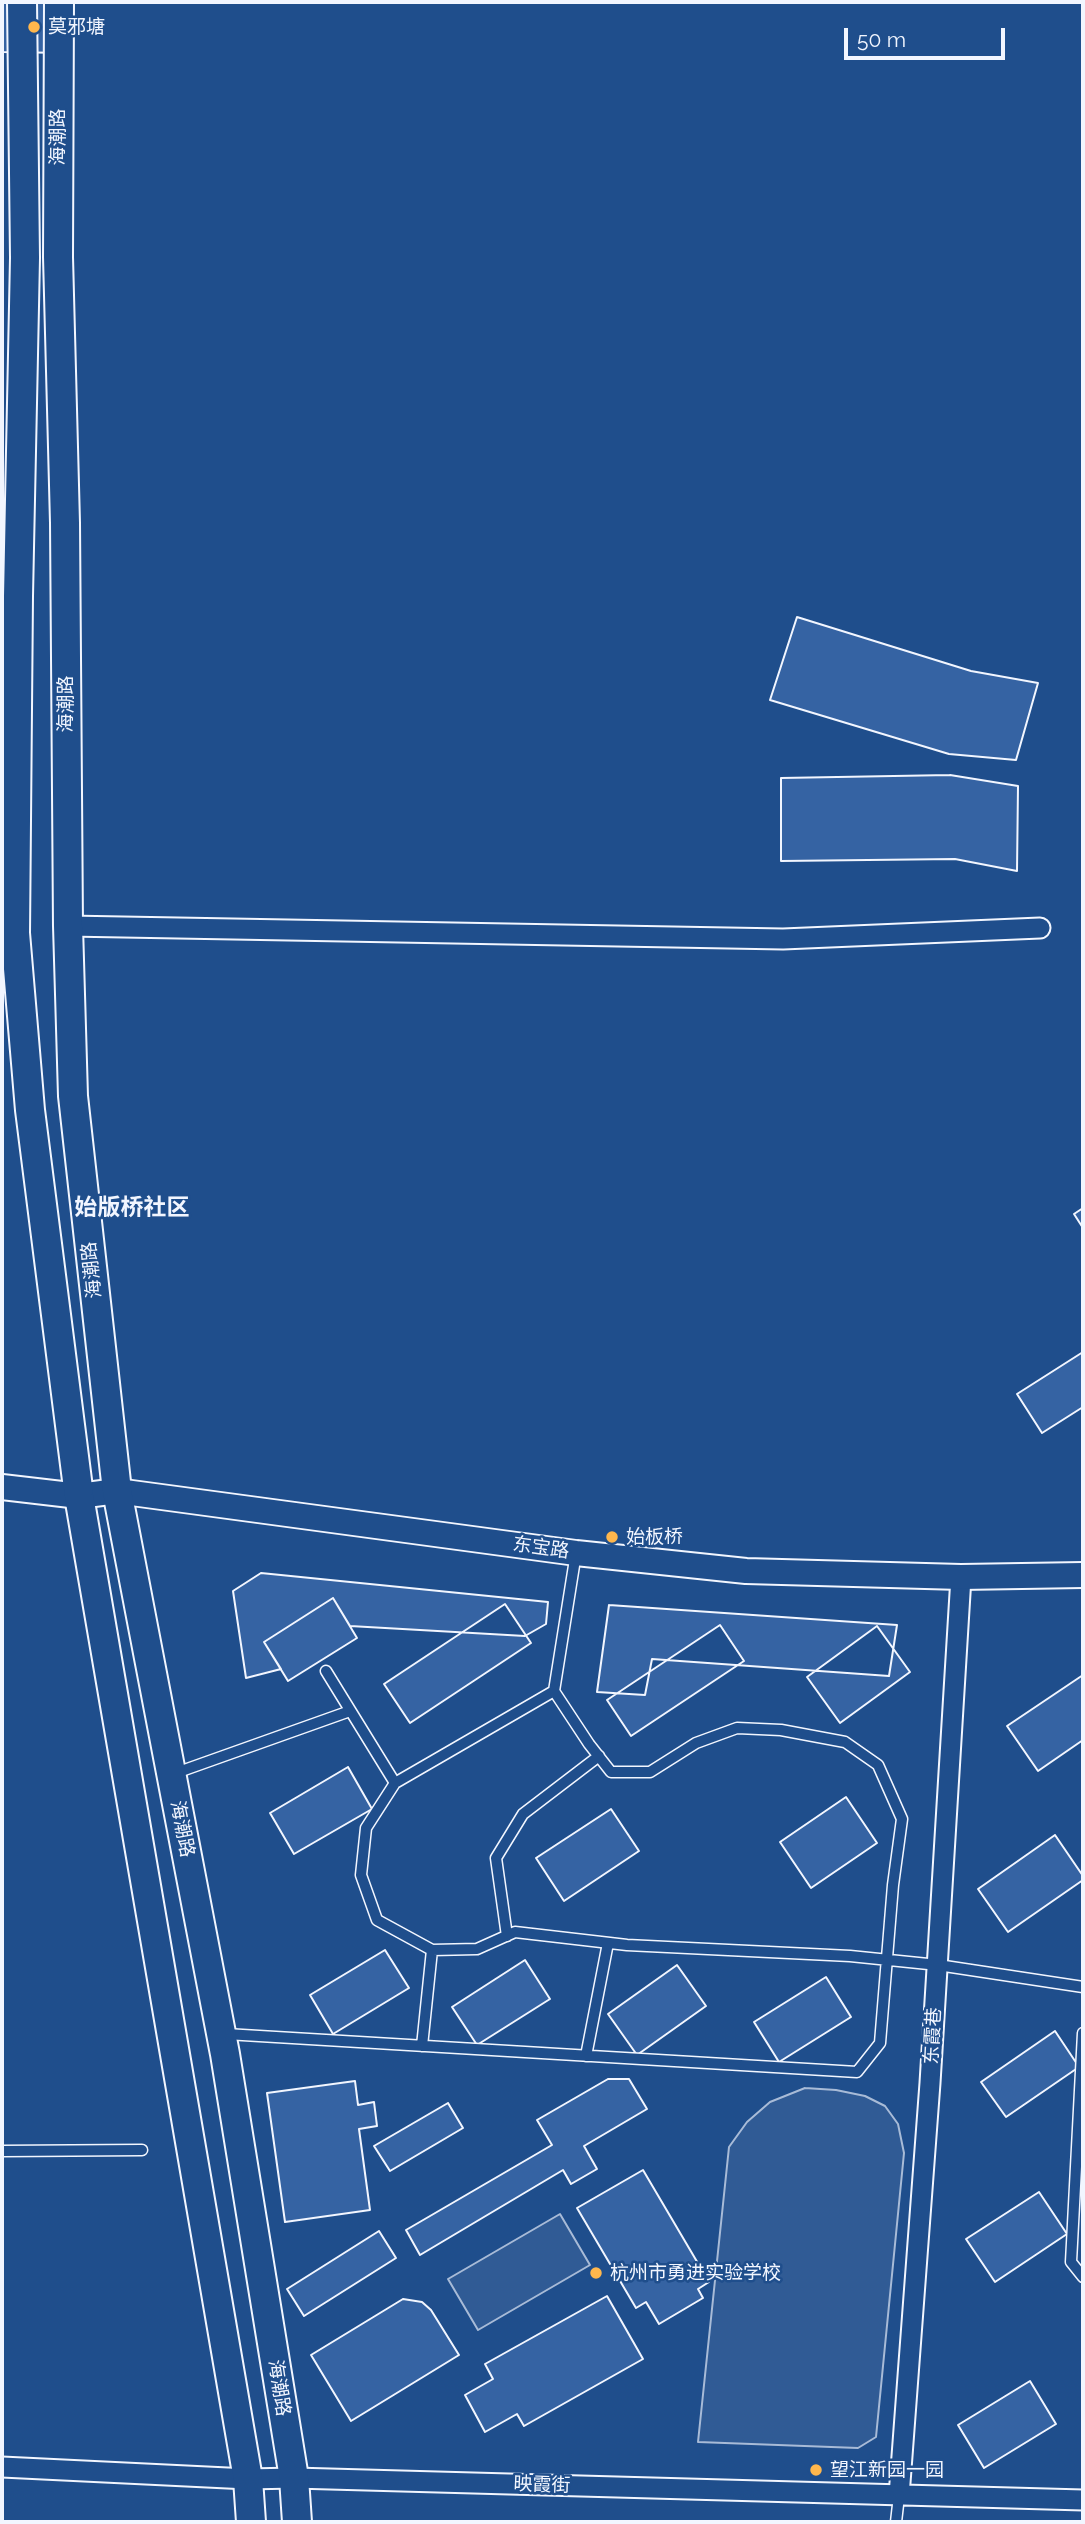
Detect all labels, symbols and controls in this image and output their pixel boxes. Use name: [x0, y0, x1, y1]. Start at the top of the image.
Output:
scale bar: [847, 14, 1008, 58]
place label: 莫邪塘: [48, 16, 105, 38]
marker: 莫邪塘: [26, 19, 42, 35]
text: 50 m: [857, 27, 906, 52]
street label: 海潮路: [47, 109, 69, 165]
street label: 海潮路: [55, 676, 77, 732]
district label: 始版桥社区: [75, 1194, 189, 1222]
street label: 海潮路: [78, 1240, 106, 1300]
place label: 始板桥: [626, 1526, 683, 1548]
marker: 始板桥: [604, 1529, 620, 1545]
street label: 东宝路: [511, 1533, 571, 1563]
street label: 海潮路: [165, 1799, 199, 1859]
street label: 东霞巷: [920, 2007, 946, 2065]
place label: 杭州市勇进实验学校: [610, 2262, 781, 2284]
marker: 杭州市勇进实验学校: [588, 2265, 604, 2281]
street label: 海潮路: [263, 2358, 295, 2418]
place label: 望江新园一园: [830, 2459, 944, 2481]
marker: 望江新园一园: [808, 2462, 824, 2478]
street label: 映霞街: [513, 2473, 571, 2497]

